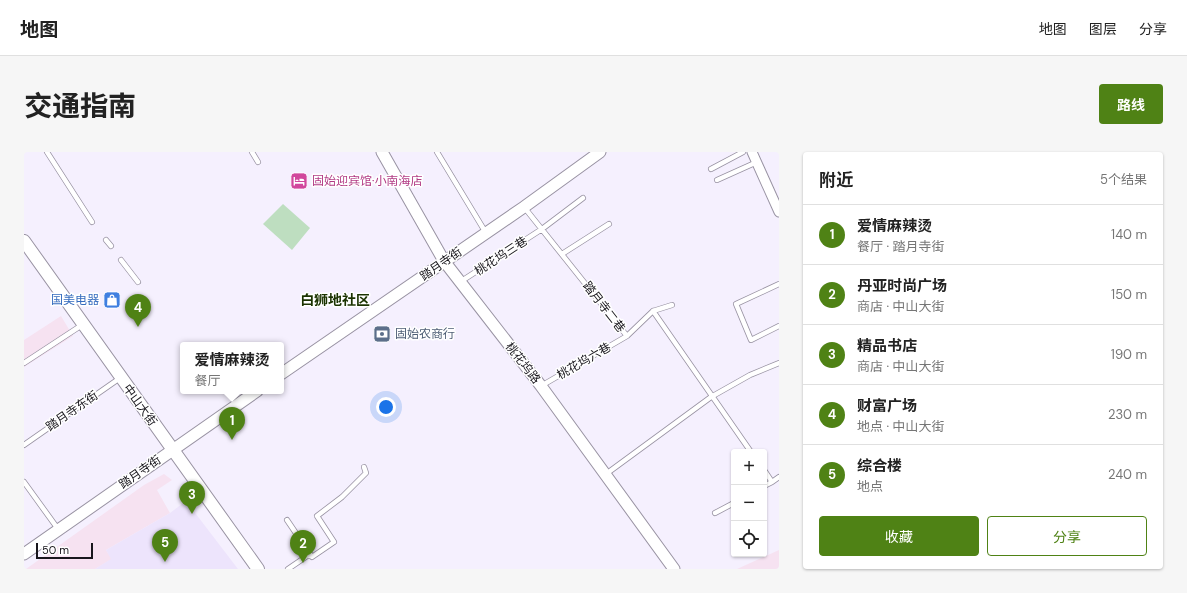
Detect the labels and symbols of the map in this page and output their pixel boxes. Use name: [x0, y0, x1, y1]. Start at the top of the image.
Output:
hotel icon: 固始迎宾馆·小南海店: [289, 171, 309, 191]
place label: 固始迎宾馆·小南海店: [312, 173, 422, 189]
street label: 桃花坞三巷: [471, 233, 531, 279]
street label: 踏月寺街: [417, 244, 465, 284]
street label: 踏月寺二巷: [579, 278, 629, 336]
shop icon: 国美电器: [102, 290, 122, 310]
district label: 白狮地社区: [300, 291, 370, 309]
place label: 国美电器: [51, 292, 99, 308]
pin: 4: [125, 294, 151, 327]
bank icon: 固始农商行: [372, 324, 392, 344]
place label: 固始农商行: [395, 326, 455, 342]
street label: 桃花坞路: [502, 339, 544, 387]
street label: 桃花坞六巷: [554, 339, 614, 383]
street label: 中山大街: [119, 381, 161, 429]
street label: 踏月寺东街: [43, 387, 101, 435]
your location: [376, 397, 396, 417]
pin: 1: [219, 407, 245, 440]
street label: 踏月寺街: [116, 452, 164, 492]
pin: 3: [179, 481, 205, 514]
pin: 5: [152, 529, 178, 562]
pin: 2: [290, 530, 316, 563]
scale bar: [36, 541, 93, 560]

